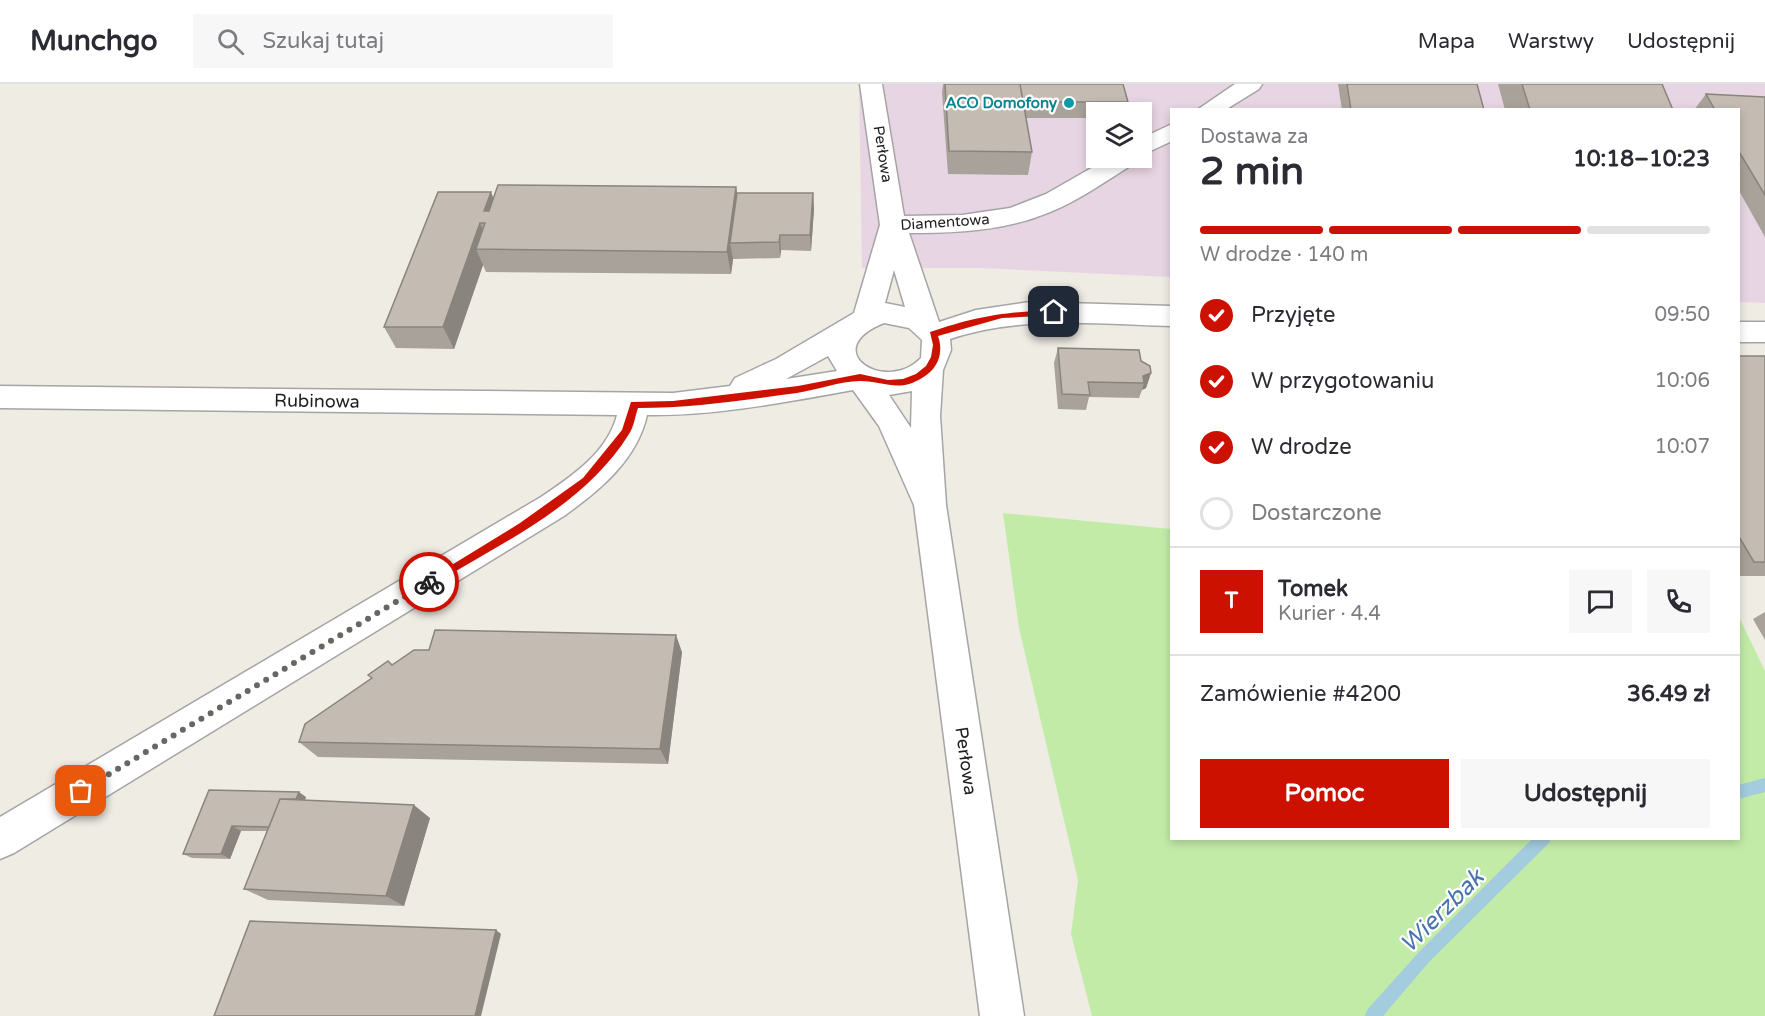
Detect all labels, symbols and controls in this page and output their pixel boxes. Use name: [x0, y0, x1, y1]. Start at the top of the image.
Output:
search box: [193, 14, 613, 68]
text: Munchgo: [30, 24, 157, 58]
icon: search: [214, 25, 247, 58]
text: Szukaj tutaj: [262, 28, 384, 54]
text: Mapa: [1418, 29, 1475, 54]
text: Warstwy: [1508, 29, 1594, 54]
text: Udostępnij: [1627, 29, 1735, 54]
place label: ACO Domofony: [945, 94, 1057, 113]
marker: ACO Domofony: [1062, 96, 1076, 110]
map controls: [1086, 102, 1152, 168]
button: layers: [1086, 102, 1152, 168]
street label: Perłowa: [870, 124, 896, 184]
text: Dostawa za: [1200, 125, 1308, 149]
text: 10:18–10:23: [1573, 146, 1710, 172]
text: 2 min: [1200, 148, 1304, 195]
street label: Diamentowa: [900, 210, 990, 234]
text: W drodze · 140 m: [1200, 243, 1368, 267]
pin: [1028, 286, 1079, 337]
icon: home: [1037, 295, 1070, 328]
icon: check: [1200, 299, 1233, 332]
text: Przyjęte: [1251, 302, 1336, 328]
text: 09:50: [1655, 303, 1710, 327]
icon: check: [1200, 365, 1233, 398]
text: W przygotowaniu: [1251, 368, 1434, 394]
text: 10:06: [1655, 369, 1710, 393]
street label: Rubinowa: [274, 389, 360, 413]
icon: check: [1200, 431, 1233, 464]
text: W drodze: [1251, 434, 1352, 460]
text: 10:07: [1655, 435, 1710, 459]
text: Dostarczone: [1251, 500, 1382, 526]
courier: [399, 552, 459, 612]
icon: bike: [413, 566, 446, 599]
button: chat: [1569, 570, 1632, 633]
button: phone: [1647, 570, 1710, 633]
text: Tomek: [1278, 576, 1348, 602]
text: T: [1225, 588, 1238, 614]
text: Kurier · 4.4: [1278, 602, 1381, 626]
text: Zamówienie #4200: [1200, 681, 1401, 707]
text: 36.49 zł: [1627, 681, 1710, 707]
street label: Perłowa: [950, 725, 982, 797]
button: Pomoc: [1200, 759, 1449, 828]
button: Udostępnij: [1461, 759, 1710, 828]
pin: [55, 765, 106, 816]
icon: bag: [64, 774, 97, 807]
water label: Wierzbak: [1394, 862, 1491, 959]

